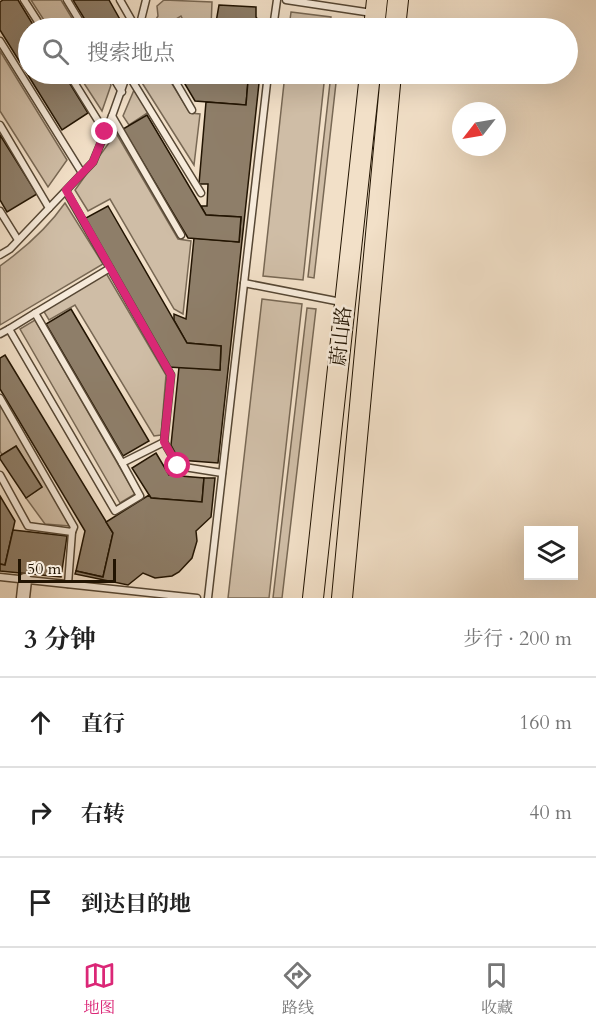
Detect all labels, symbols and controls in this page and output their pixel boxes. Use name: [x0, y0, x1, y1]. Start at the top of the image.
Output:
search box: [18, 18, 578, 84]
icon: search: [39, 35, 72, 68]
text: 搜索地点: [87, 38, 175, 68]
north arrow: [452, 102, 506, 156]
route end: [91, 118, 117, 144]
street label: 蔚山路: [324, 305, 358, 367]
route start: [164, 452, 190, 478]
map controls: [524, 526, 578, 580]
button: layers: [524, 526, 578, 580]
scale bar: [18, 556, 116, 584]
text: 50 m: [27, 558, 61, 580]
text: 3 分钟: [24, 622, 96, 657]
text: 步行 · 200 m: [463, 625, 572, 652]
icon: ahead: [24, 706, 57, 739]
text: 直行: [81, 709, 125, 739]
text: 160 m: [519, 709, 572, 736]
icon: right: [24, 796, 57, 829]
text: 右转: [81, 799, 125, 829]
text: 40 m: [529, 799, 572, 826]
icon: arrive: [24, 886, 57, 919]
text: 到达目的地: [81, 889, 191, 919]
tab: 地图: [83, 959, 116, 1019]
tab: 路线: [281, 959, 314, 1019]
tab: 收藏: [480, 959, 513, 1019]

